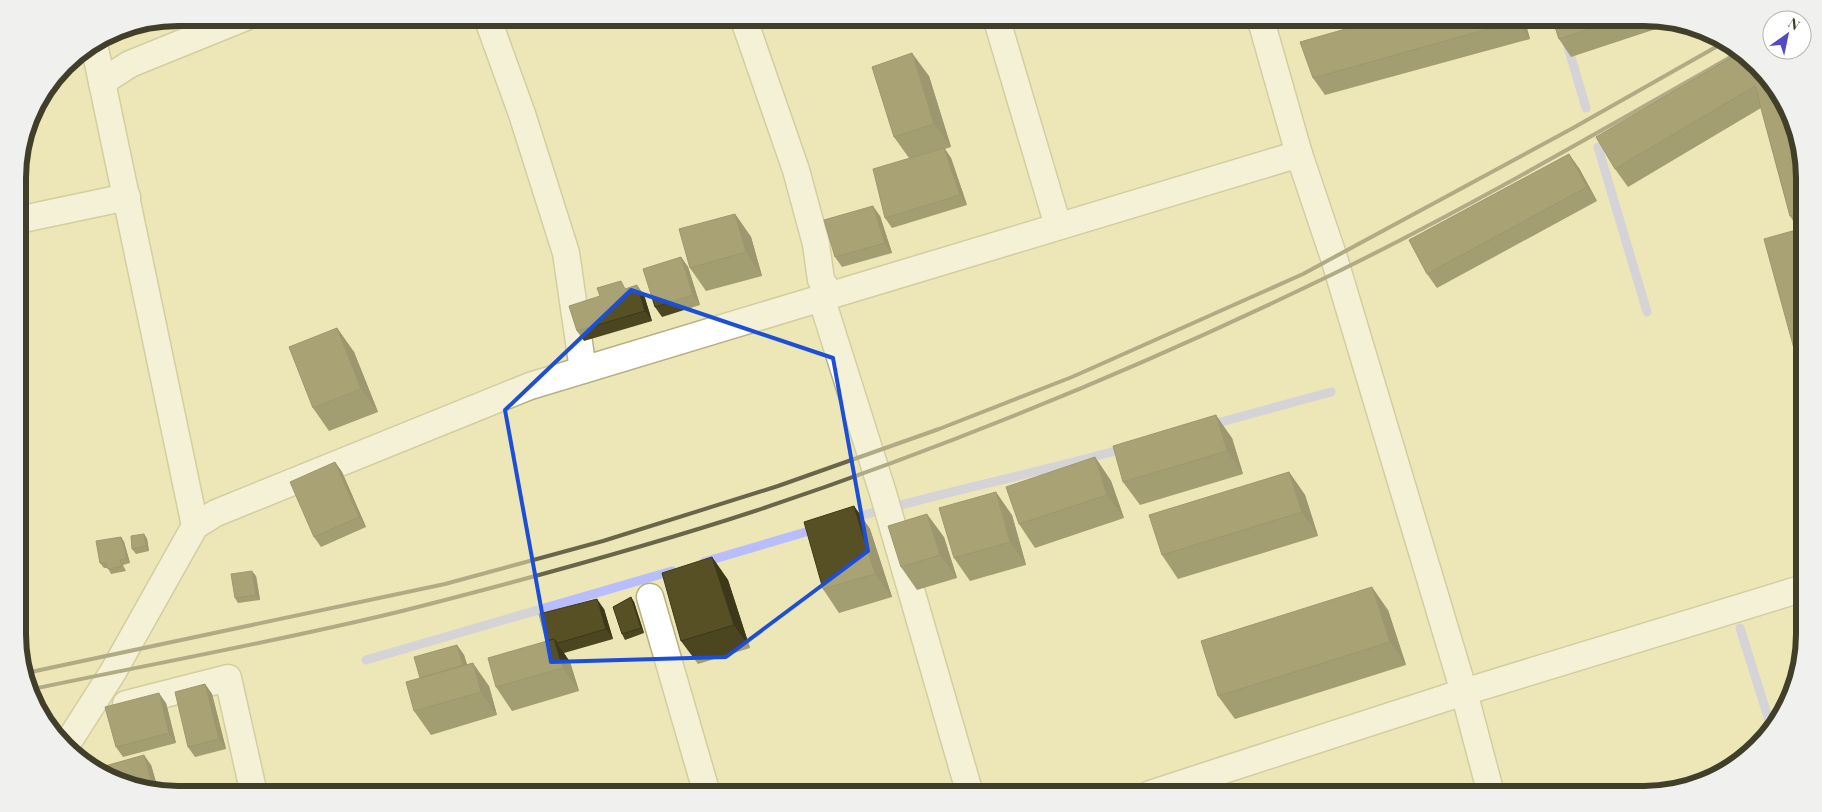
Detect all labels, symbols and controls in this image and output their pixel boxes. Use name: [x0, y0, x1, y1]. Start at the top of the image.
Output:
north arrow: [1762, 10, 1812, 60]
text: N: [1785, 13, 1804, 34]

